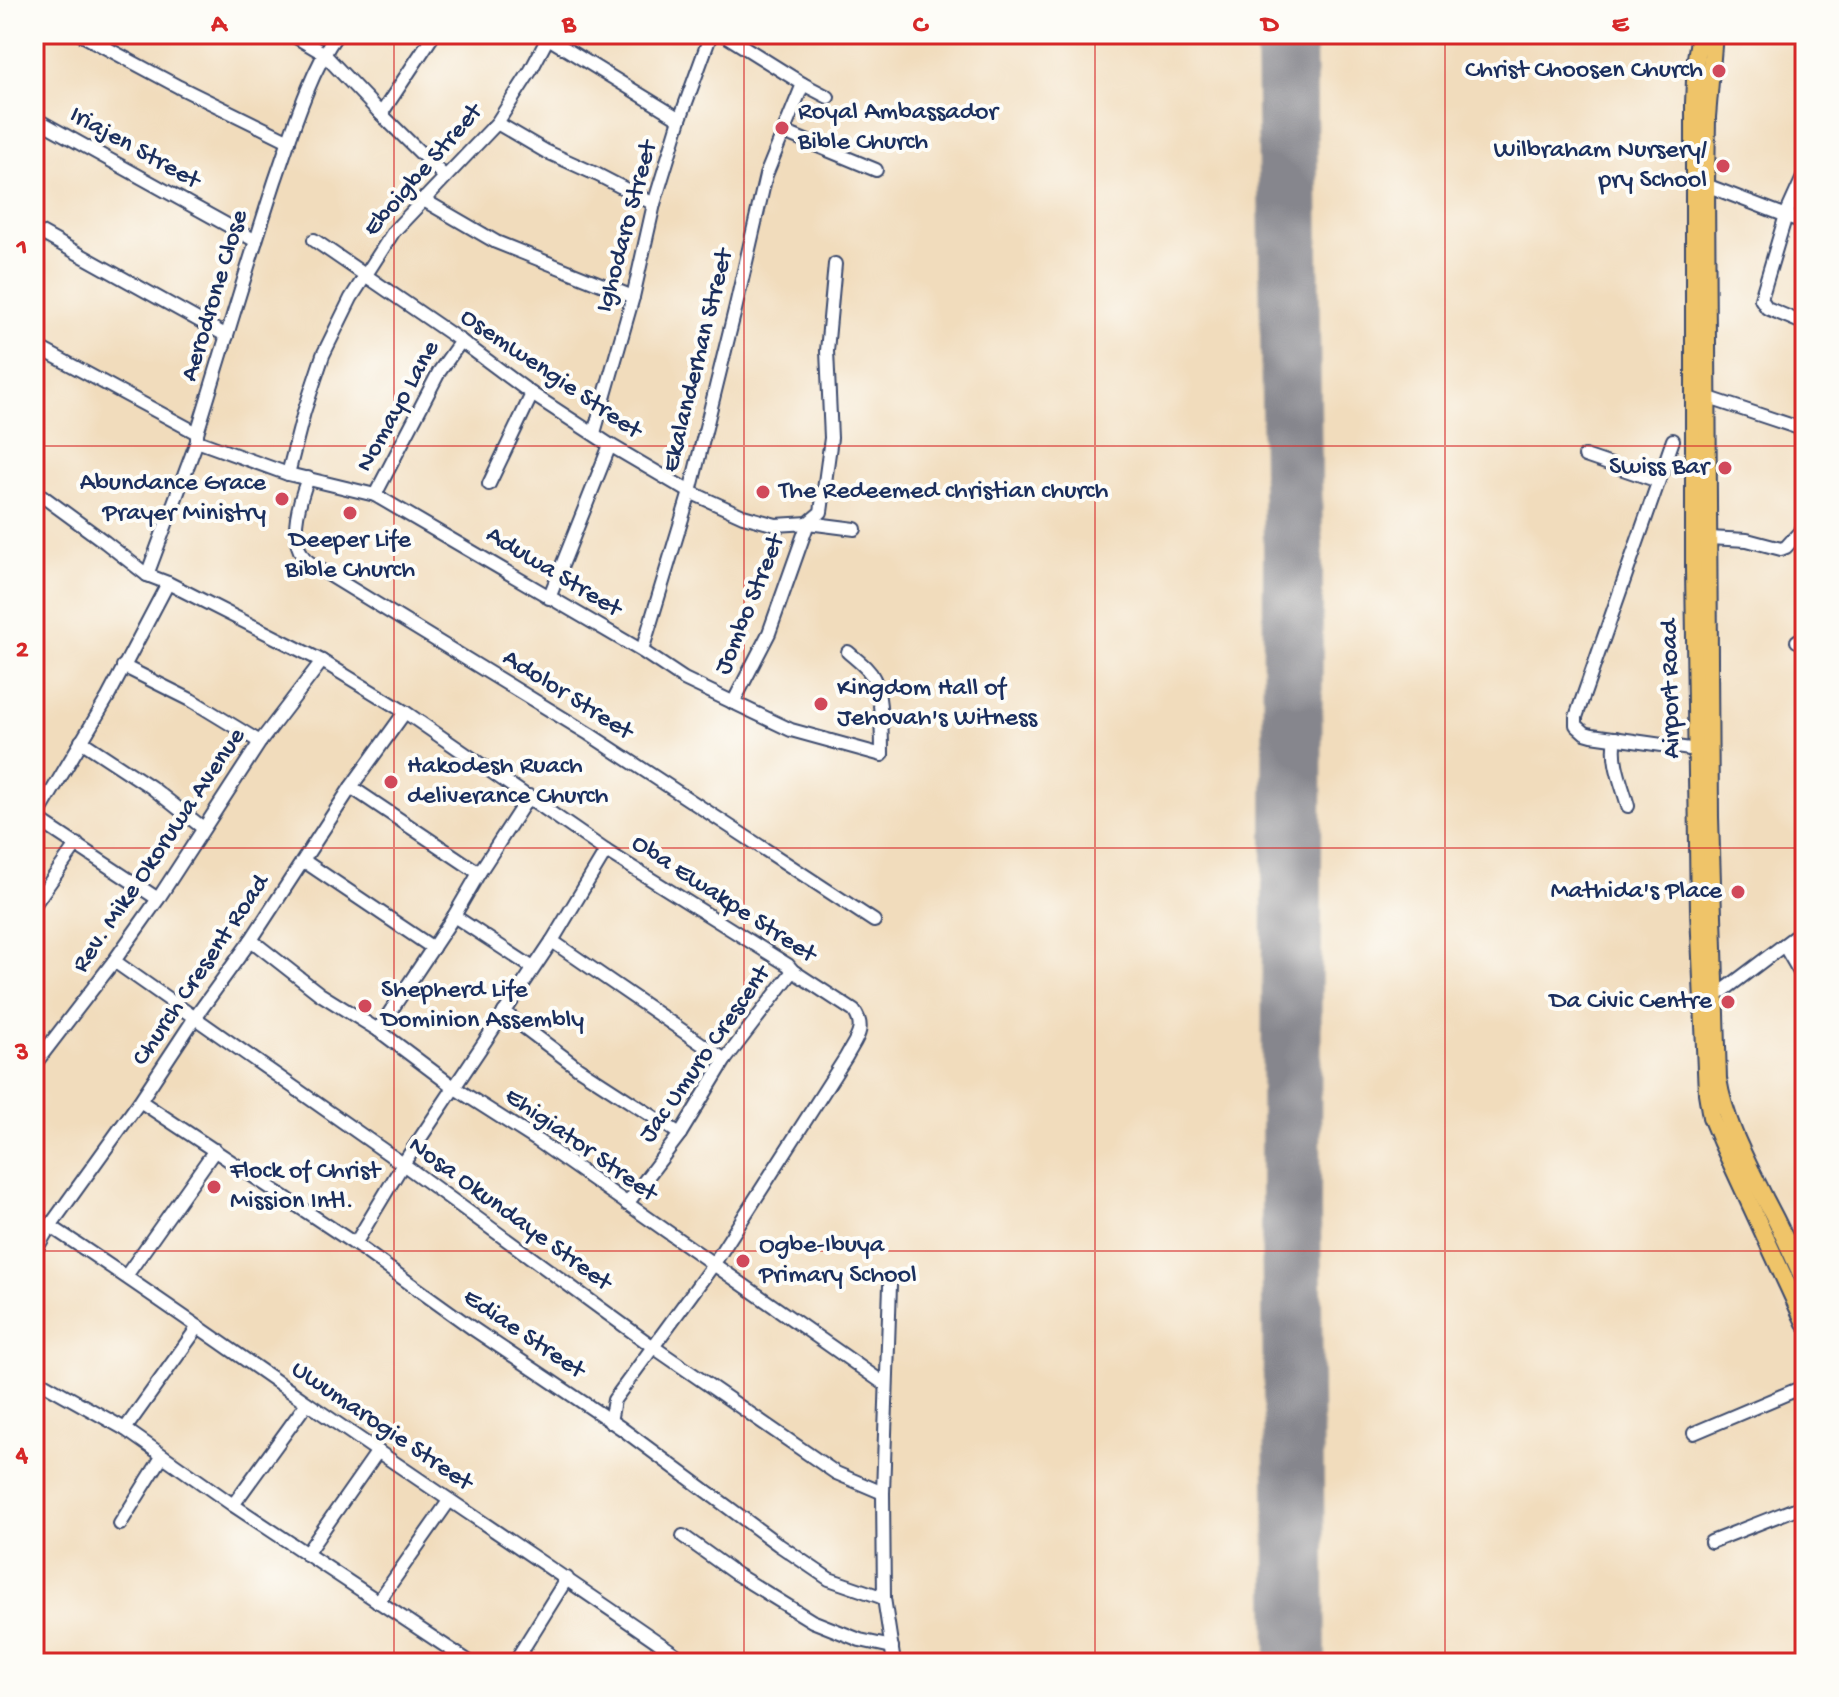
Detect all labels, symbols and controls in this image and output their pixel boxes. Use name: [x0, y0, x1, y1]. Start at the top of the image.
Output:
text: A: [210, 11, 228, 42]
text: B: [561, 11, 577, 42]
text: C: [913, 11, 930, 42]
text: D: [1260, 11, 1280, 42]
text: E: [1612, 11, 1630, 42]
place label: Christ Choosen Church: [1465, 56, 1703, 87]
marker: Christ Choosen Church: [1710, 62, 1728, 80]
street label: Eboigbe Street: [358, 96, 492, 244]
place label: Royal Ambassador Bible Church: [797, 98, 1000, 159]
street label: Iriajen Street: [63, 100, 207, 199]
marker: Royal Ambassador Bible Church: [773, 119, 791, 137]
street label: Ighodaro Street: [590, 136, 666, 316]
place label: Wilbraham Nursery/ pry School: [1494, 136, 1707, 197]
marker: Wilbraham Nursery/ pry School: [1714, 157, 1732, 175]
street label: Aerodrone Close: [175, 206, 257, 385]
text: 1: [16, 234, 27, 265]
street label: Ekalanderhan Street: [656, 244, 742, 476]
street label: Osemwengie Street: [453, 303, 649, 449]
street label: Nomayo Lane: [350, 335, 448, 478]
place label: Swiss Bar: [1609, 453, 1712, 484]
marker: Swiss Bar: [1716, 459, 1734, 477]
place label: Abundance Grace Prayer Ministry: [80, 469, 267, 530]
place label: The Redeemed christian church: [777, 477, 1108, 508]
marker: The Redeemed christian church: [754, 483, 772, 501]
marker: Abundance Grace Prayer Ministry: [273, 490, 291, 508]
marker: Deeper Life Bible Church: [341, 504, 359, 522]
street label: Aduwa Street: [480, 520, 629, 627]
place label: Deeper Life Bible Church: [284, 526, 415, 587]
street label: Jombo Street: [709, 528, 794, 680]
street label: Airport Road: [1655, 617, 1689, 759]
text: 2: [16, 636, 29, 667]
street label: Adolor Street: [496, 644, 640, 750]
place label: Kingdom Hall of Jehovah's Witness: [837, 674, 1039, 735]
marker: Kingdom Hall of Jehovah's Witness: [812, 695, 830, 713]
street label: Rev. Mike Okoruwa Avenue: [66, 722, 254, 979]
place label: Hakodesh Ruach deliverance Church: [407, 752, 609, 813]
marker: Hakodesh Ruach deliverance Church: [382, 773, 400, 791]
street label: Oba Ewakpe Street: [625, 829, 823, 973]
street label: Church Cresent Road: [127, 868, 278, 1073]
place label: Mathida's Place: [1551, 877, 1723, 908]
marker: Mathida's Place: [1729, 883, 1747, 901]
street label: Jac Umuro Crescent: [633, 958, 780, 1150]
place label: Shepherd Life Dominion Assembly: [379, 976, 584, 1037]
place label: Da Civic Centre: [1548, 987, 1713, 1018]
marker: Da Civic Centre: [1719, 993, 1737, 1011]
marker: Shepherd Life Dominion Assembly: [356, 997, 374, 1015]
text: 3: [14, 1039, 29, 1070]
street label: Ehigiator Street: [498, 1082, 664, 1212]
street label: Nosa Okundaye Street: [401, 1131, 619, 1301]
place label: Flock of Christ Mission Intl.: [229, 1157, 382, 1218]
marker: Flock of Christ Mission Intl.: [205, 1178, 223, 1196]
place label: Ogbe-Ibuya Primary School: [758, 1231, 917, 1292]
marker: Ogbe-Ibuya Primary School: [734, 1252, 752, 1270]
street label: Ediae Street: [456, 1283, 592, 1388]
street label: Uwumarogie Street: [284, 1355, 480, 1501]
text: 4: [15, 1441, 29, 1472]

